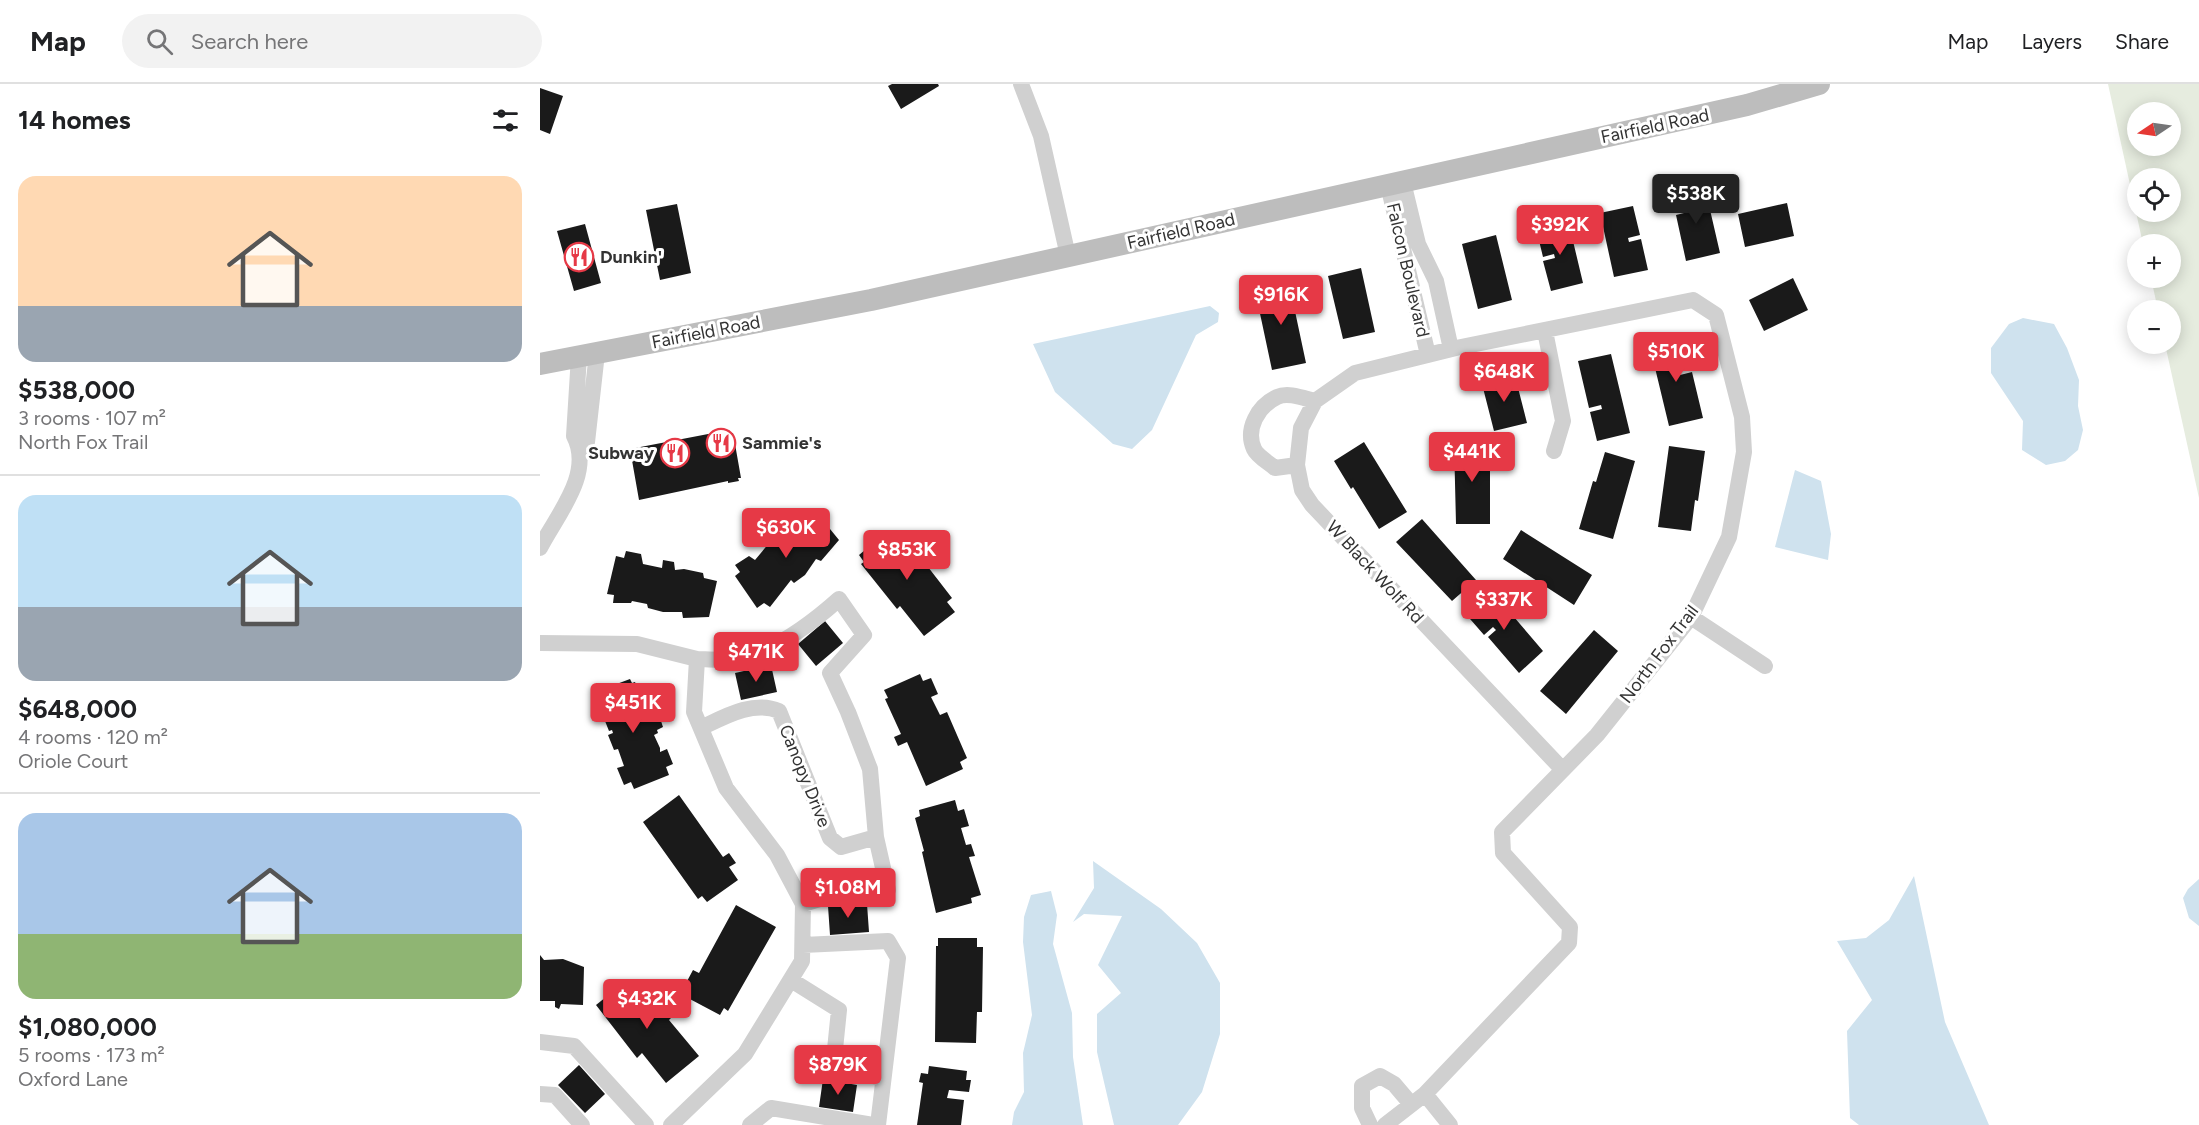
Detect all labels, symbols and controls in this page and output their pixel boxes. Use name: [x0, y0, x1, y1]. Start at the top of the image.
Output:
search box: [122, 14, 542, 68]
text: Map: [30, 24, 86, 58]
icon: search: [143, 25, 176, 58]
text: Search here: [191, 28, 308, 55]
text: Map: [1948, 29, 1988, 54]
text: Layers: [2021, 29, 2082, 54]
text: Share: [2115, 29, 2169, 54]
north arrow: [2127, 102, 2181, 156]
map controls: [2127, 102, 2181, 354]
text: 14 homes: [18, 104, 131, 136]
icon: filters: [489, 104, 522, 137]
street label: Fairfield Road: [1599, 104, 1711, 148]
button: locate: [2127, 168, 2181, 222]
pin: $538K: [1654, 174, 1738, 225]
text: $538K: [1666, 181, 1726, 205]
street label: Falcon Boulevard: [1382, 201, 1434, 339]
pin: $392K: [1518, 205, 1602, 256]
street label: Fairfield Road: [1125, 208, 1237, 254]
text: $392K: [1531, 212, 1589, 236]
icon: home: [216, 215, 324, 323]
button: +: [2127, 234, 2181, 288]
restaurant icon: Dunkin': [563, 241, 595, 273]
place label: Dunkin': [600, 246, 662, 268]
pin: $916K: [1239, 275, 1323, 326]
text: $916K: [1253, 282, 1309, 306]
button: −: [2127, 300, 2181, 354]
street label: Fairfield Road: [650, 311, 762, 353]
pin: $510K: [1634, 332, 1718, 383]
text: $510K: [1647, 339, 1705, 363]
pin: $648K: [1462, 352, 1546, 403]
text: $648K: [1474, 359, 1534, 383]
text: $538,000: [18, 374, 135, 406]
text: 3 rooms · 107 m²: [18, 406, 166, 430]
restaurant icon: Sammie's: [705, 427, 737, 459]
text: North Fox Trail: [18, 430, 148, 454]
place label: Sammie's: [742, 432, 822, 454]
pin: $441K: [1430, 432, 1514, 483]
restaurant icon: Subway: [659, 437, 691, 469]
text: $441K: [1443, 439, 1501, 463]
place label: Subway: [588, 442, 655, 464]
pin: $630K: [744, 508, 828, 559]
text: $630K: [756, 515, 816, 539]
street label: W Black Wolf Rd: [1322, 516, 1428, 628]
pin: $853K: [865, 530, 949, 581]
icon: home: [216, 534, 324, 642]
text: $853K: [877, 537, 937, 561]
pin: $337K: [1462, 580, 1546, 631]
text: $337K: [1475, 587, 1533, 611]
street label: North Fox Trail: [1615, 601, 1703, 707]
pin: $471K: [714, 632, 798, 683]
text: $471K: [728, 639, 784, 663]
pin: $451K: [591, 683, 675, 734]
text: $451K: [604, 690, 662, 714]
text: $648,000: [18, 693, 137, 725]
street label: Canopy Drive: [774, 722, 836, 831]
text: 4 rooms · 120 m²: [18, 725, 168, 749]
text: Oriole Court: [18, 749, 128, 773]
icon: home: [216, 852, 324, 960]
pin: $1.08M: [799, 868, 897, 919]
text: $1.08M: [815, 875, 881, 899]
pin: $432K: [605, 979, 689, 1030]
text: $432K: [617, 986, 677, 1010]
text: $1,080,000: [18, 1011, 157, 1043]
text: 5 rooms · 173 m²: [18, 1043, 165, 1067]
pin: $879K: [796, 1045, 880, 1096]
text: $879K: [808, 1052, 868, 1076]
text: Oxford Lane: [18, 1067, 128, 1091]

